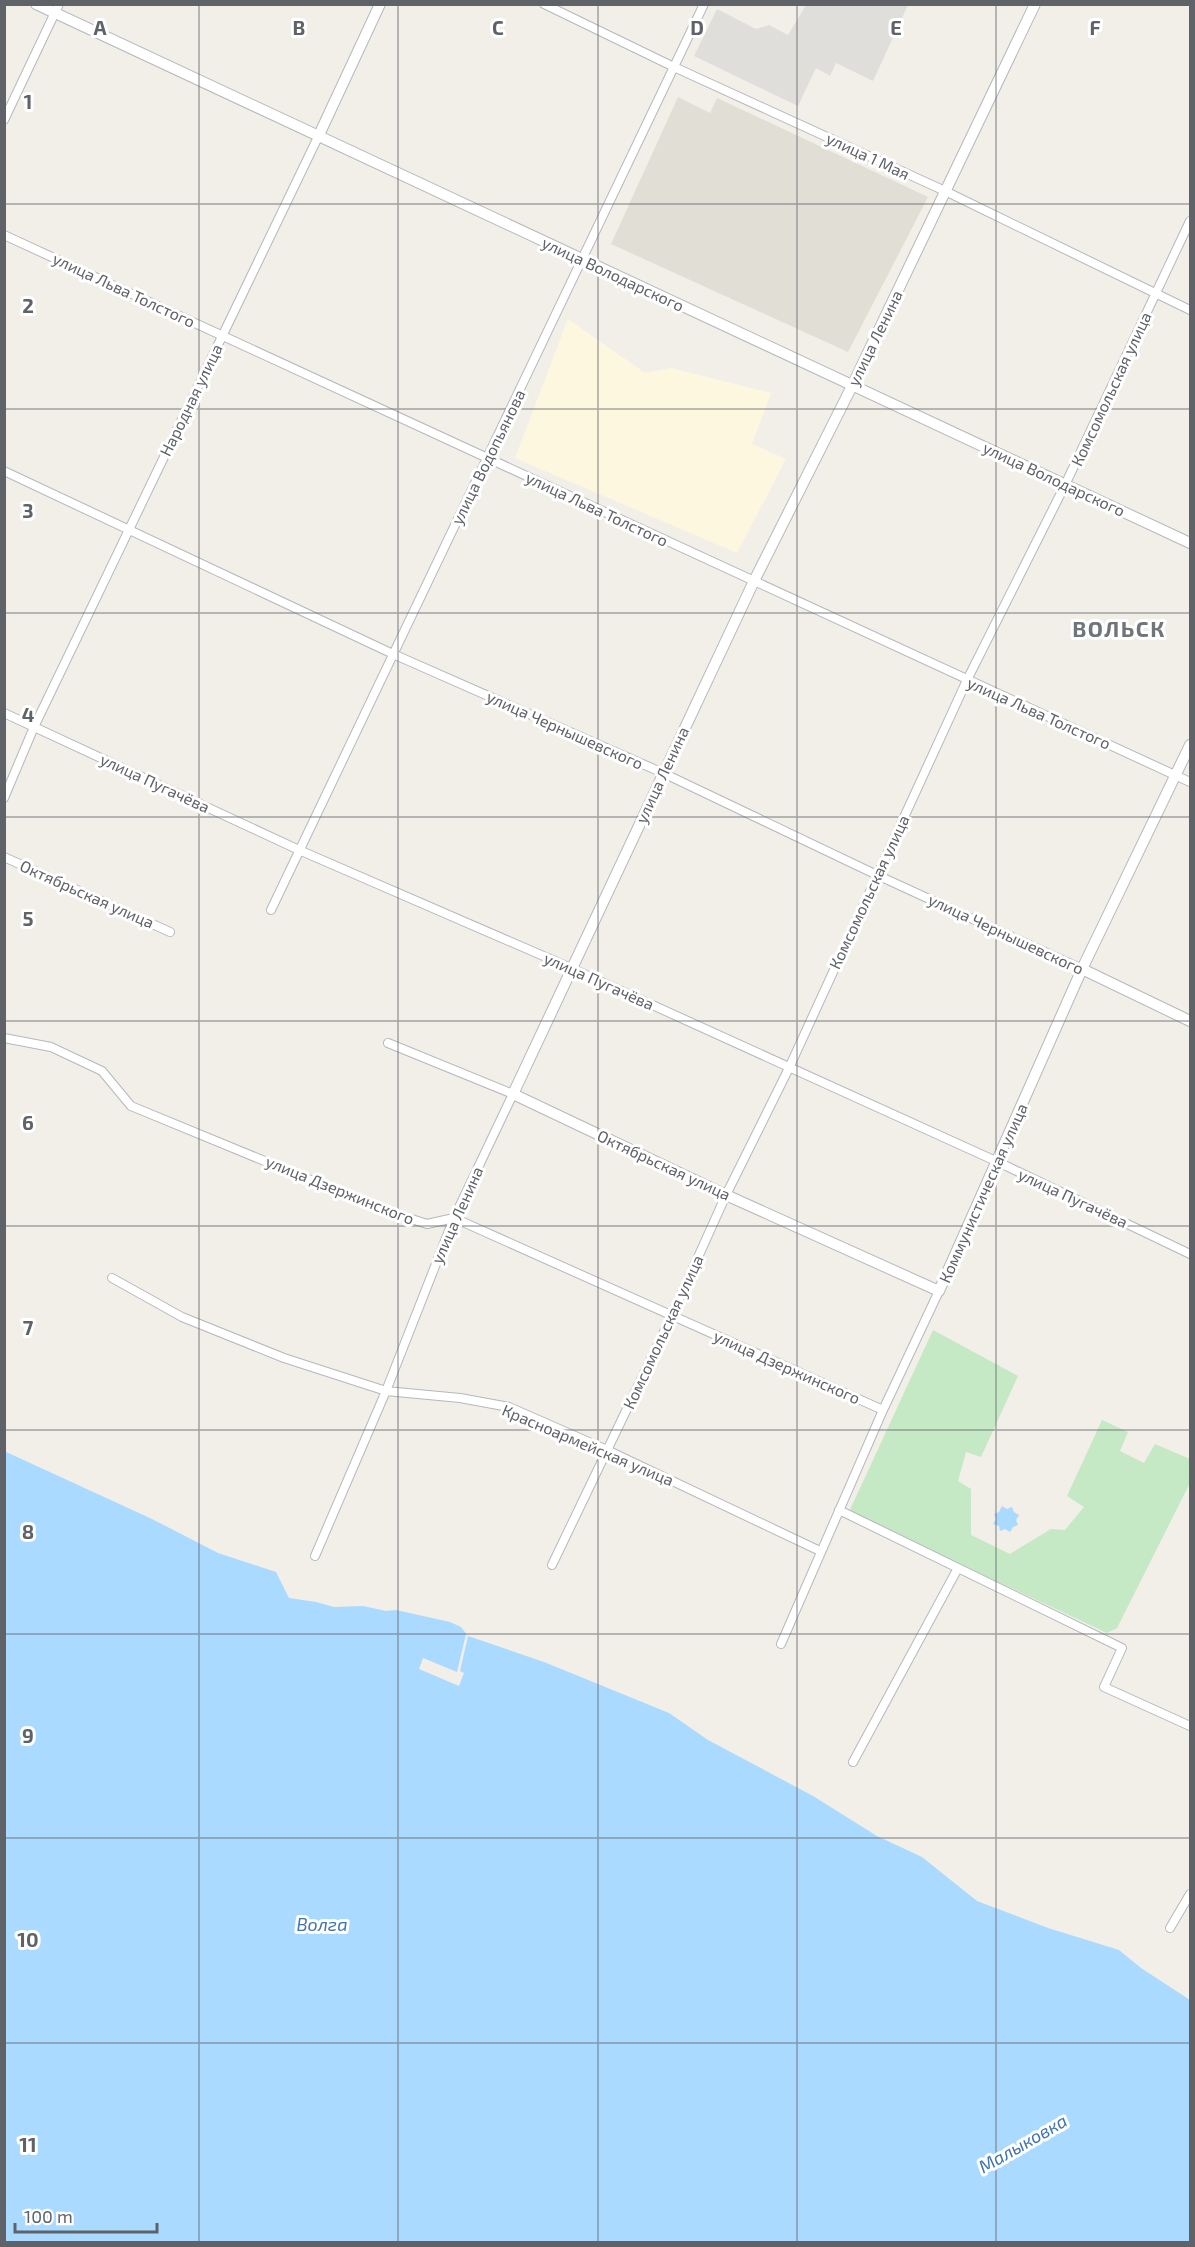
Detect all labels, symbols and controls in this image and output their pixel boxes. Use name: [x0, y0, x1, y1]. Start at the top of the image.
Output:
text: A: [93, 15, 107, 39]
text: B: [293, 15, 305, 39]
text: C: [492, 15, 504, 39]
text: D: [690, 15, 704, 39]
text: E: [890, 15, 902, 39]
text: F: [1089, 15, 1101, 39]
text: 1: [24, 89, 32, 113]
street label: улица 1 Мая: [823, 128, 913, 184]
street label: улица Володарского: [539, 232, 687, 316]
street label: улица Льва Толстого: [50, 248, 198, 332]
street label: улица Ленина: [843, 287, 907, 389]
text: 2: [22, 293, 34, 317]
street label: Комсомольская улица: [1066, 309, 1156, 469]
street label: Народная улица: [155, 341, 227, 459]
street label: улица Водопьянова: [447, 386, 529, 528]
street label: улица Володарского: [980, 437, 1128, 521]
street label: улица Льва Толстого: [523, 467, 671, 551]
text: 3: [22, 498, 34, 522]
district label: ВОЛЬСК: [1072, 615, 1166, 641]
street label: улица Льва Толстого: [964, 672, 1114, 754]
street label: улица Чернышевского: [484, 686, 646, 774]
text: 4: [22, 702, 35, 726]
street label: улица Ленина: [631, 724, 693, 826]
street label: улица Пугачёва: [97, 749, 213, 817]
street label: Комсомольская улица: [824, 812, 914, 972]
street label: Октябрьская улица: [17, 855, 157, 933]
street label: улица Чернышевского: [925, 889, 1087, 979]
text: 5: [22, 906, 34, 930]
street label: улица Пугачёва: [541, 948, 657, 1014]
street label: Коммунистическая улица: [934, 1100, 1032, 1286]
text: 6: [22, 1110, 34, 1134]
street label: Октябрьская улица: [594, 1125, 734, 1205]
street label: улица Дзержинского: [263, 1151, 417, 1229]
street label: улица Ленина: [427, 1163, 487, 1267]
street label: улица Пугачёва: [1015, 1164, 1131, 1232]
street label: Комсомольская улица: [618, 1252, 708, 1412]
text: 7: [23, 1315, 34, 1339]
street label: улица Дзержинского: [711, 1326, 863, 1408]
street label: Красноармейская улица: [499, 1400, 677, 1490]
text: 8: [22, 1519, 34, 1543]
text: 9: [22, 1723, 34, 1747]
water label: Волга: [297, 1913, 348, 1935]
text: 10: [17, 1927, 39, 1951]
water label: Малыковка: [974, 2109, 1071, 2177]
text: 11: [19, 2132, 37, 2156]
scale bar: [15, 2196, 158, 2234]
text: 100 m: [24, 2205, 73, 2227]

